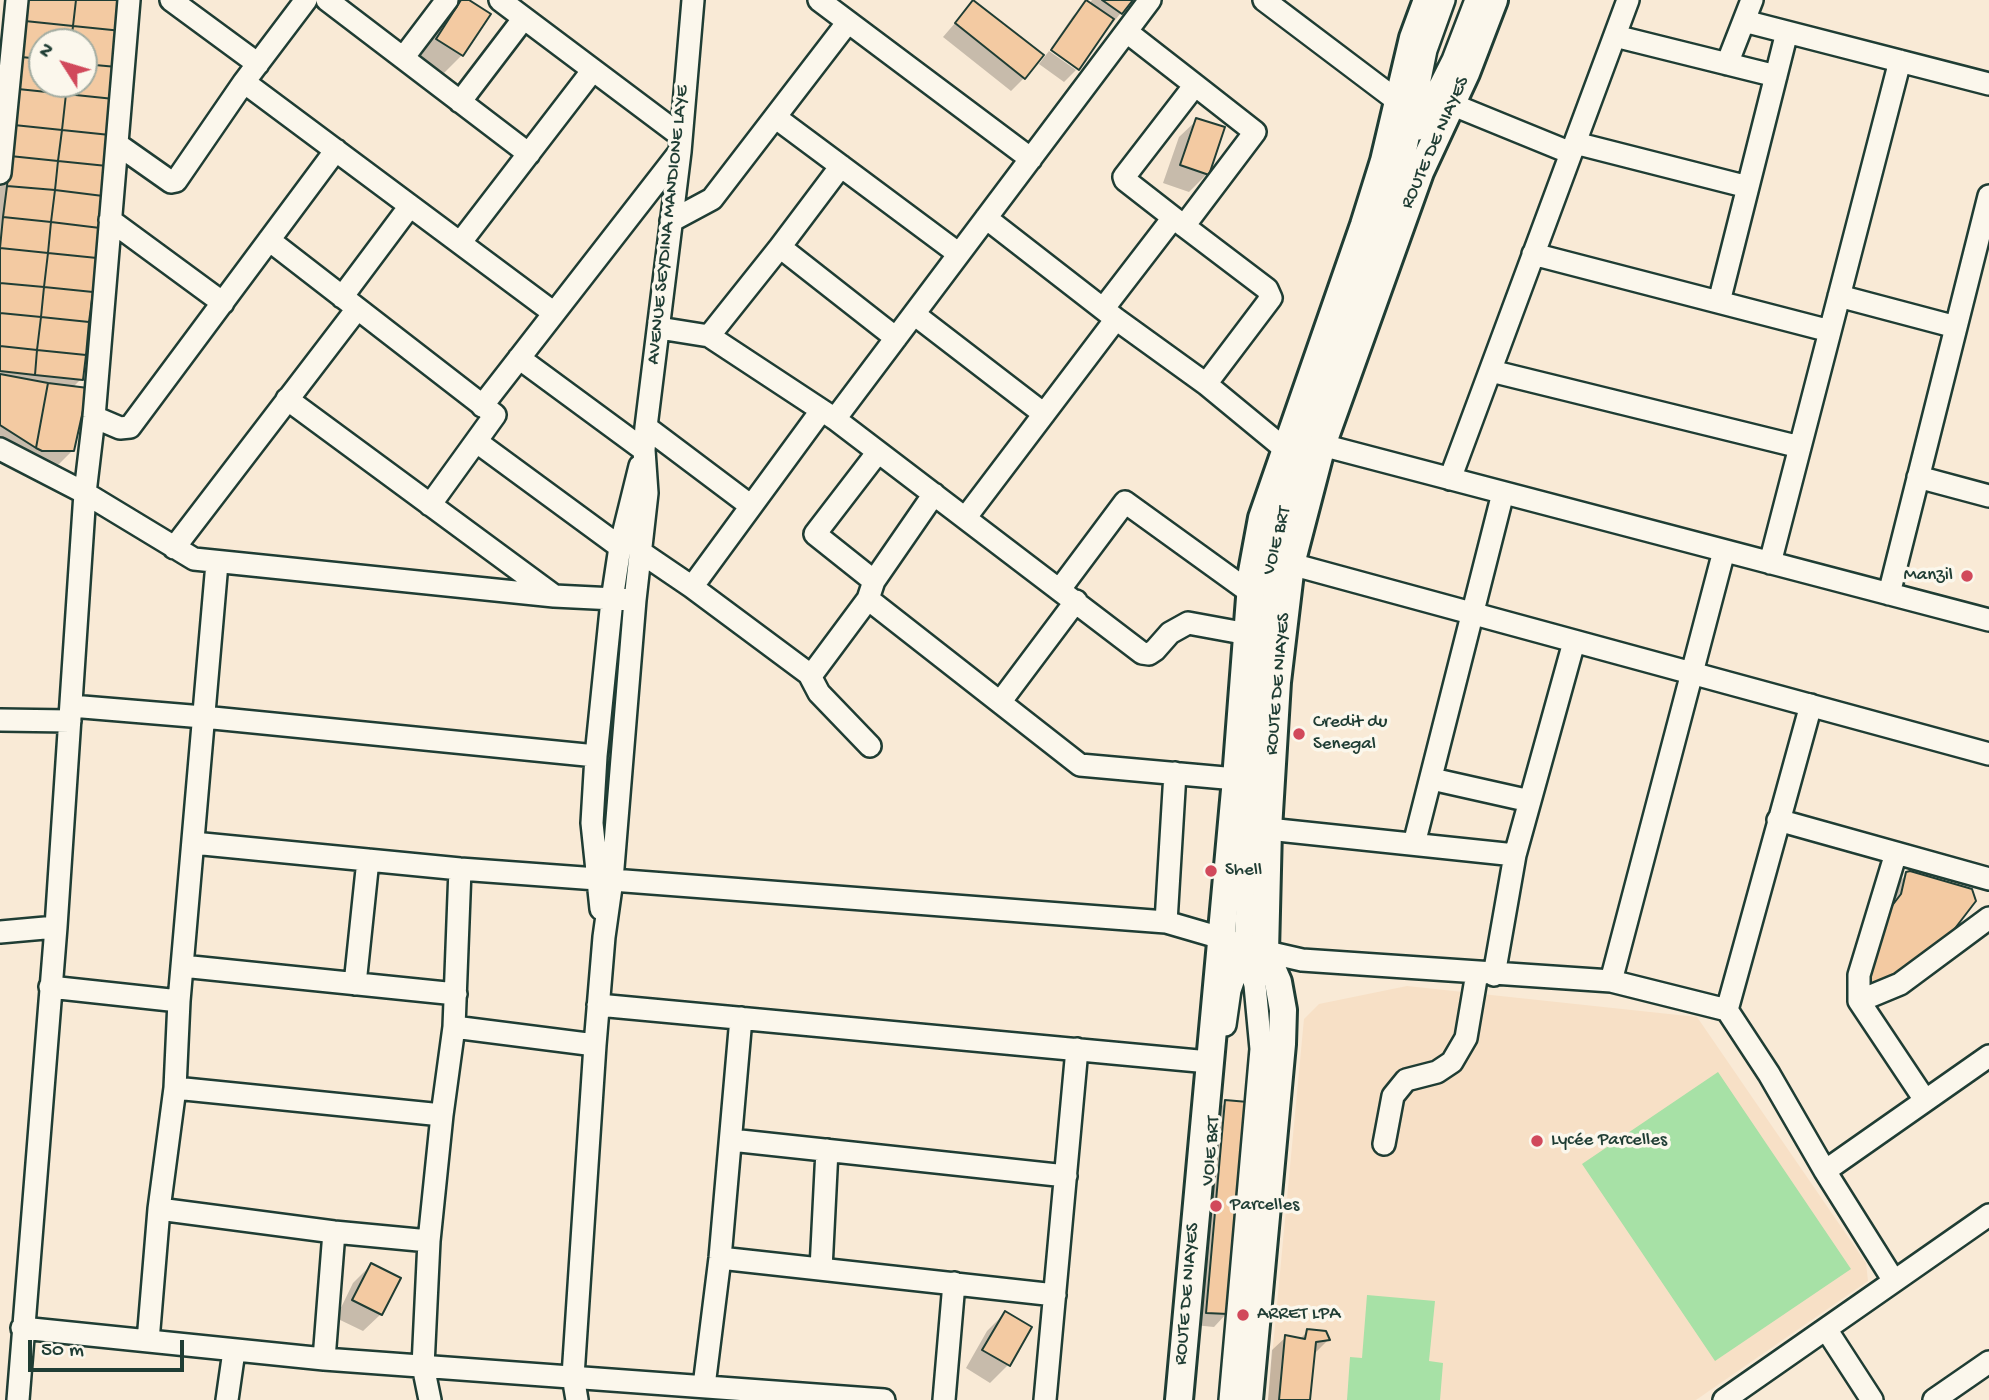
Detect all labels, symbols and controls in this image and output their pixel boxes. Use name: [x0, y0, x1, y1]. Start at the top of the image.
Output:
north arrow: [28, 28, 98, 98]
text: N: [35, 39, 60, 63]
street label: ROUTE DE NIAYES: [1397, 73, 1475, 213]
street label: AVENUE SEYDINA MANDIONE LAYE: [643, 84, 695, 366]
street label: VOIE BRT: [1258, 504, 1298, 578]
place label: Manzil: [1904, 565, 1953, 587]
marker: Manzil: [1959, 568, 1975, 584]
street label: ROUTE DE NIAYES: [1261, 612, 1297, 756]
place label: Credit du Senegal: [1313, 712, 1387, 756]
marker: Credit du Senegal: [1291, 726, 1307, 742]
place label: Shell: [1225, 860, 1262, 882]
marker: Shell: [1203, 863, 1219, 879]
street label: VOIE BRT: [1198, 1115, 1226, 1187]
place label: Lycée Parcelles: [1551, 1130, 1667, 1152]
marker: Lycée Parcelles: [1529, 1133, 1545, 1149]
place label: Parcelles: [1230, 1195, 1299, 1217]
marker: Parcelles: [1208, 1198, 1224, 1214]
street label: ROUTE DE NIAYES: [1170, 1222, 1206, 1366]
place label: ARRET LPA: [1257, 1304, 1340, 1326]
marker: ARRET LPA: [1235, 1307, 1251, 1323]
scale bar: [32, 1326, 187, 1370]
text: 50 m: [41, 1339, 84, 1364]

